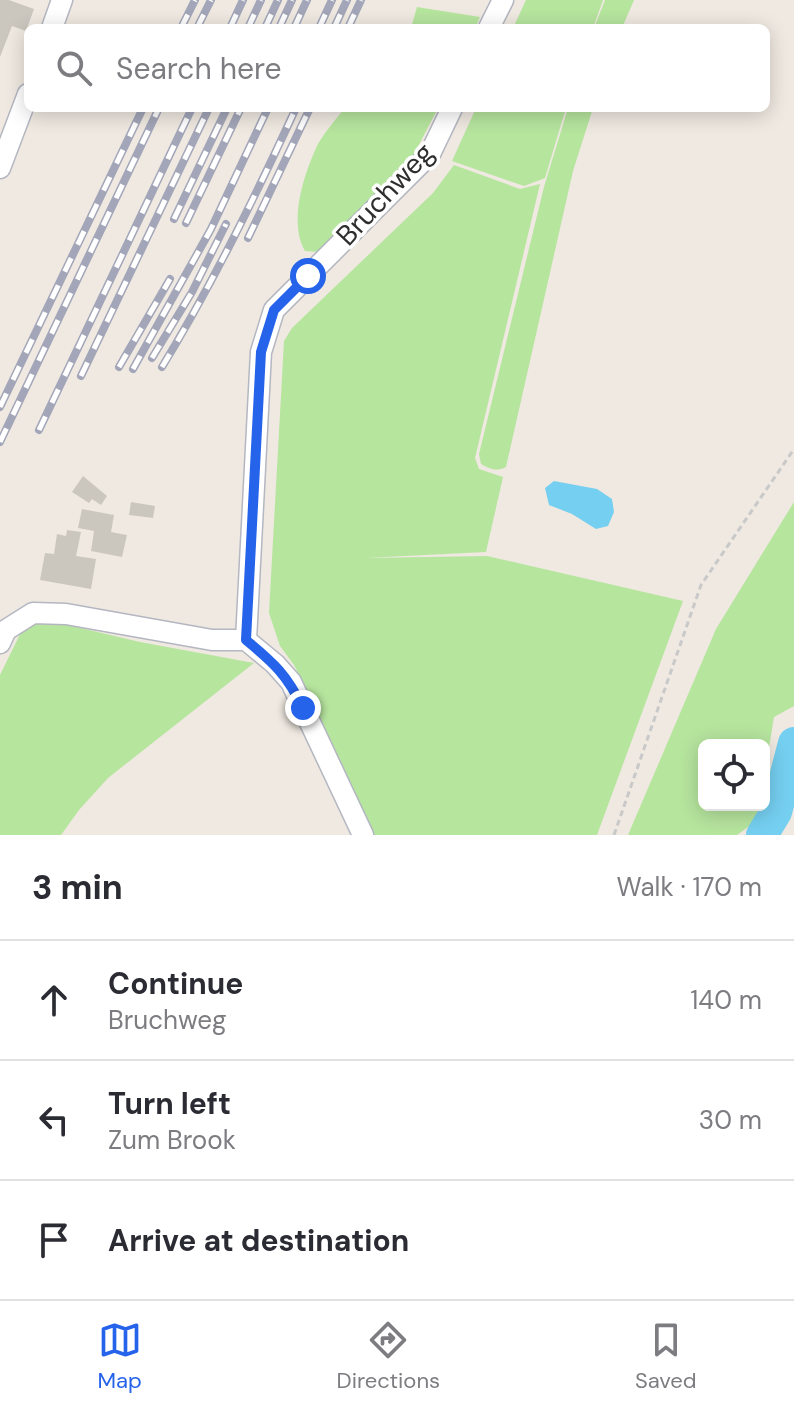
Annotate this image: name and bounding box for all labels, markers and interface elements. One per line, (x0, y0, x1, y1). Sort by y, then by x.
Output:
search box (24, 24, 770, 112)
icon: search (52, 46, 96, 90)
text: Search here (116, 49, 282, 88)
street label: Bruchweg (328, 135, 442, 253)
route start (290, 258, 326, 294)
route end (285, 690, 321, 726)
map controls (698, 739, 770, 811)
button: locate (698, 739, 770, 811)
text: 3 min (32, 865, 123, 910)
text: Walk · 170 m (617, 870, 762, 904)
text: Continue (108, 964, 243, 1003)
icon: ahead (32, 978, 76, 1022)
text: 140 m (690, 983, 762, 1017)
text: Bruchweg (108, 1003, 227, 1037)
text: Turn left (108, 1084, 231, 1123)
icon: left (32, 1098, 76, 1142)
text: 30 m (699, 1103, 762, 1137)
text: Zum Brook (108, 1123, 236, 1157)
icon: arrive (32, 1218, 76, 1262)
text: Arrive at destination (108, 1221, 409, 1260)
tab: Map (97, 1318, 142, 1395)
tab: Directions (337, 1318, 440, 1395)
tab: Saved (635, 1318, 697, 1395)

